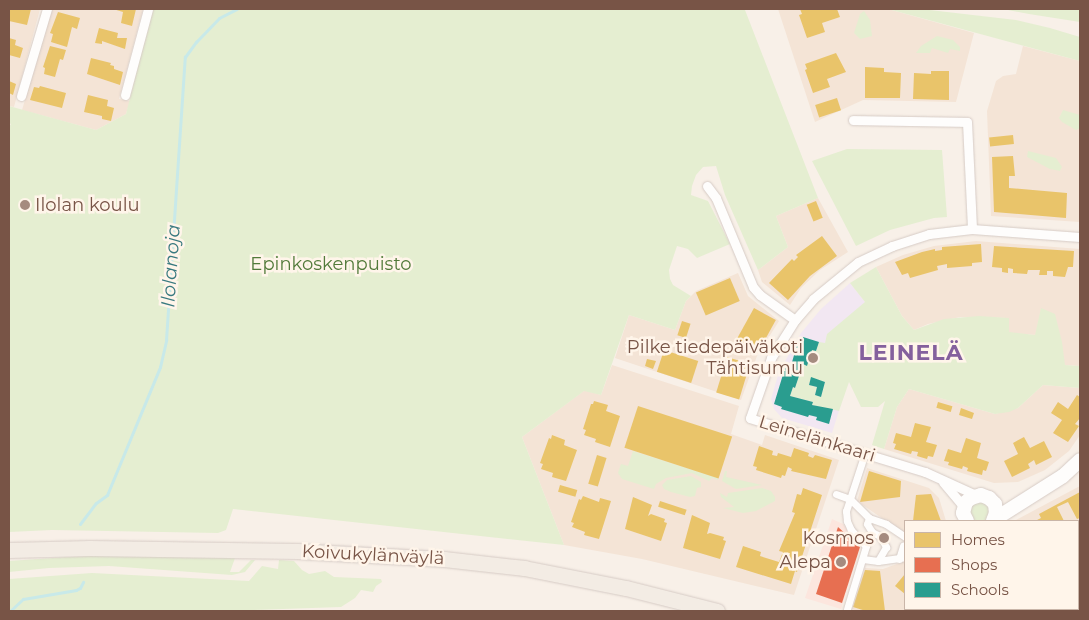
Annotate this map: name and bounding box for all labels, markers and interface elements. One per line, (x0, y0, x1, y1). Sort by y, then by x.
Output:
place label: Ilolan koulu (35, 194, 140, 216)
marker: Ilolan koulu (19, 199, 31, 211)
water label: Ilolanoja (157, 224, 185, 308)
park label: Epinkoskenpuisto (250, 253, 412, 275)
place label: Pilke tiedepäiväkoti Tähtisumu (627, 337, 803, 379)
district label: LEINELÄ (858, 340, 964, 366)
marker: Pilke tiedepäiväkoti Tähtisumu (807, 352, 819, 364)
street label: Leinelänkaari (756, 411, 878, 467)
legend (904, 520, 1079, 610)
place label: Kosmos (802, 527, 874, 549)
text: Homes (951, 530, 1005, 549)
marker: Kosmos (878, 532, 890, 544)
street label: Koivukylänväylä (301, 540, 445, 570)
place label: Alepa (780, 551, 831, 573)
text: Shops (951, 555, 997, 574)
marker: Alepa (835, 556, 847, 568)
text: Schools (951, 580, 1009, 599)

